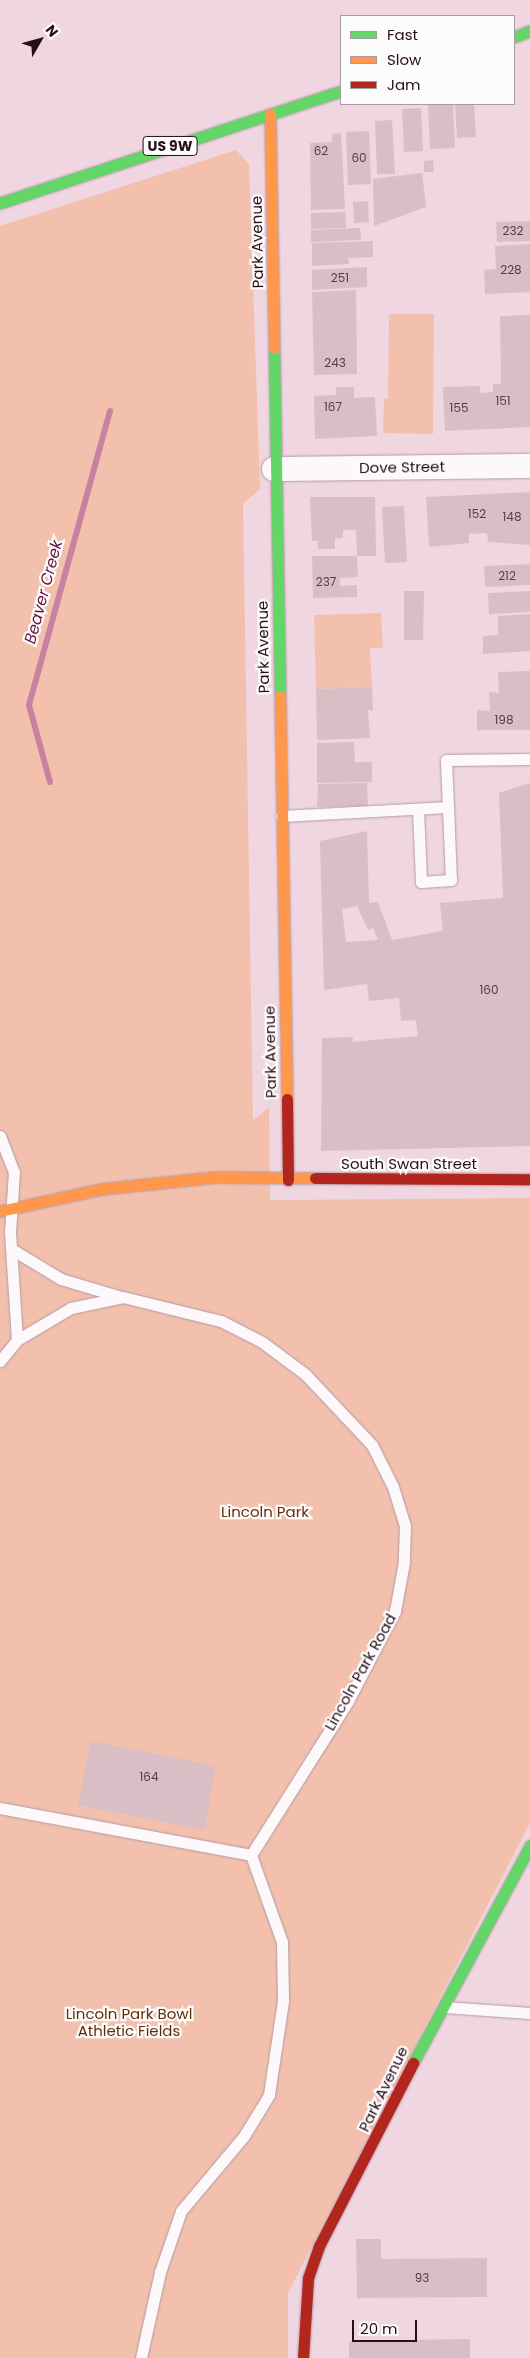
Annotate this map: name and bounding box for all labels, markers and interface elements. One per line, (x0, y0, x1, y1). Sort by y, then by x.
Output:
north arrow (15, 15, 65, 65)
legend (340, 15, 515, 105)
text: N (41, 20, 63, 41)
text: Fast (387, 24, 418, 45)
text: Slow (387, 49, 421, 70)
text: Jam (387, 74, 421, 95)
road number: US 9W (142, 134, 198, 158)
house number: 62 (314, 144, 328, 158)
house number: 60 (351, 151, 367, 165)
street label: Park Avenue (247, 196, 267, 288)
house number: 232 (503, 224, 523, 238)
house number: 228 (500, 263, 522, 277)
house number: 251 (331, 271, 349, 285)
house number: 243 (324, 356, 346, 370)
house number: 151 (495, 394, 511, 408)
house number: 167 (324, 400, 342, 414)
house number: 155 (450, 401, 468, 415)
street label: Dove Street (359, 457, 445, 477)
house number: 152 (468, 507, 486, 521)
house number: 148 (503, 510, 521, 524)
water label: Beaver Creek (21, 538, 67, 646)
house number: 212 (498, 569, 516, 583)
house number: 237 (316, 575, 336, 589)
street label: Park Avenue (253, 601, 273, 693)
house number: 198 (495, 713, 513, 727)
house number: 160 (480, 983, 498, 997)
street label: Park Avenue (260, 1006, 280, 1098)
street label: South Swan Street (341, 1155, 477, 1173)
park label: Lincoln Park (221, 1503, 309, 1521)
street label: Lincoln Park Road (320, 1610, 400, 1734)
house number: 164 (139, 1770, 159, 1784)
park label: Lincoln Park Bowl Athletic Fields (66, 2004, 192, 2039)
street label: Park Avenue (355, 2043, 411, 2135)
house number: 93 (415, 2271, 429, 2285)
scale bar (355, 2310, 420, 2342)
text: 20 m (360, 2318, 398, 2339)

